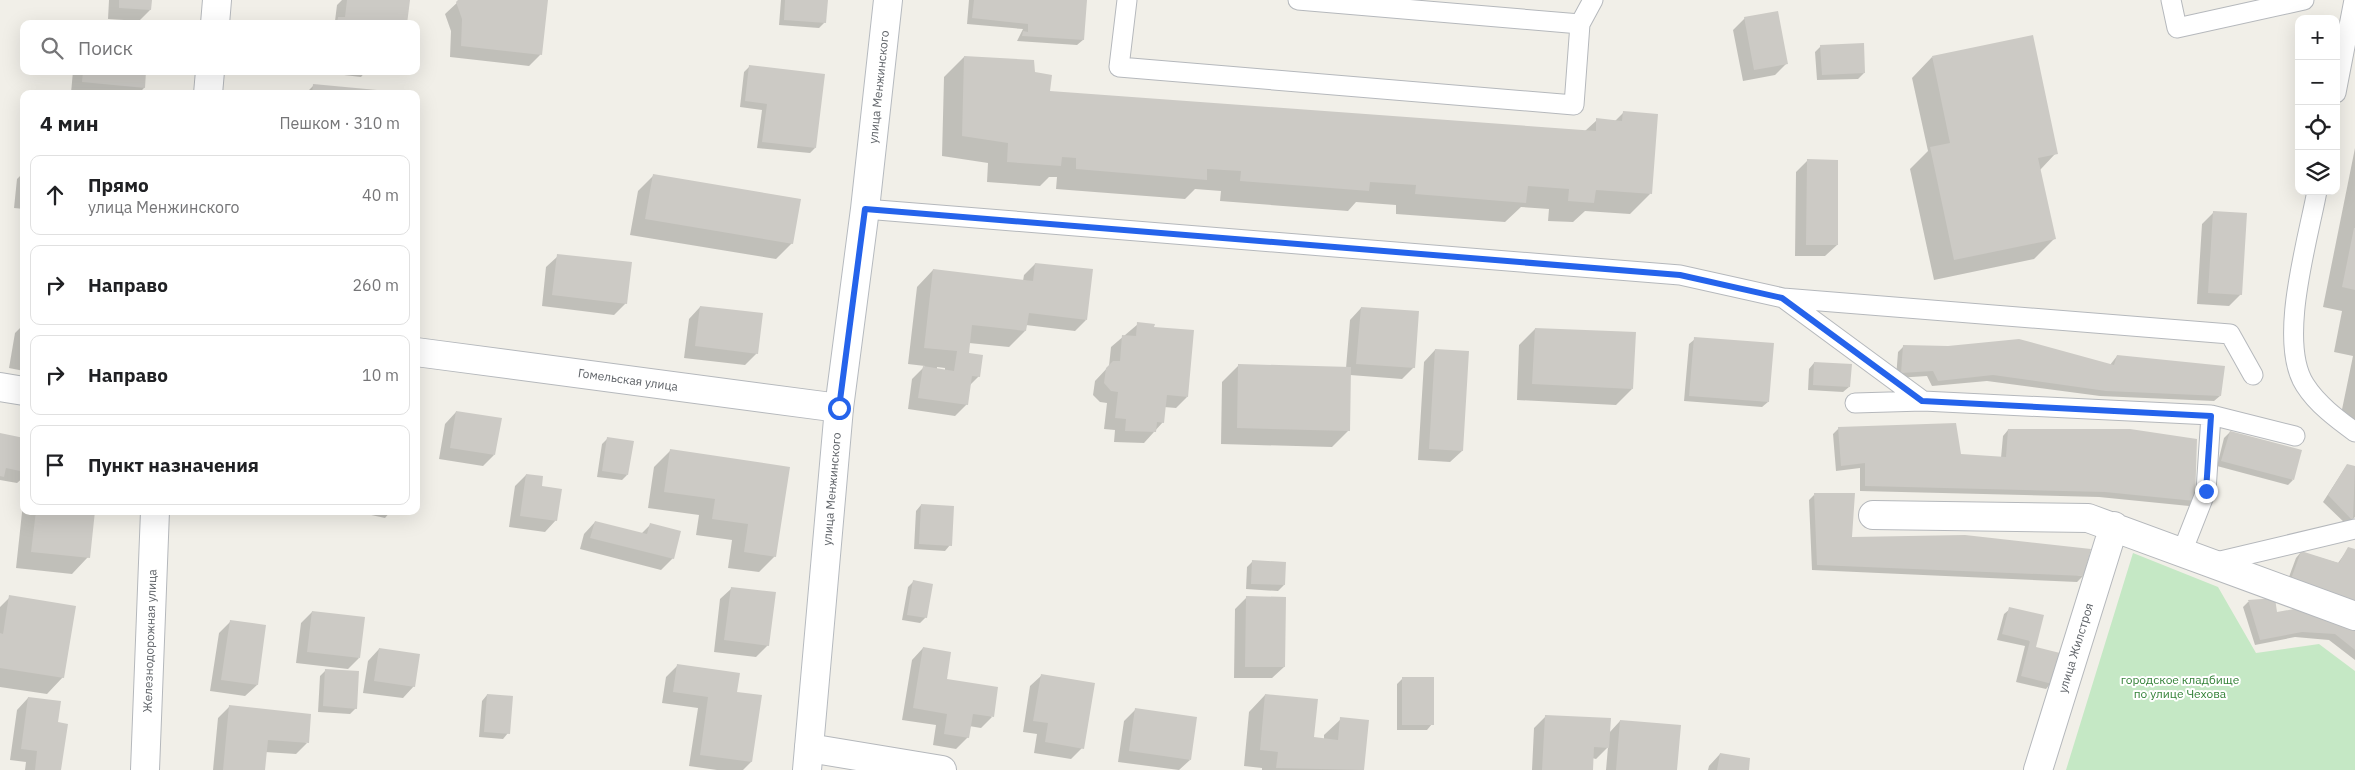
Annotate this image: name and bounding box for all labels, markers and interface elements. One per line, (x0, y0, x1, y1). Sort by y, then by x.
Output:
map controls (2295, 15, 2340, 195)
button: + (2295, 15, 2340, 60)
search box (20, 20, 420, 75)
street label: улица Менжинского (865, 29, 892, 144)
icon: search (38, 34, 66, 62)
text: Поиск (78, 36, 133, 60)
button: − (2295, 60, 2340, 105)
button: locate (2295, 105, 2340, 150)
text: 4 мин (40, 109, 99, 137)
text: Пешком · 310 m (279, 113, 400, 133)
button: layers (2295, 150, 2340, 195)
text: Прямо (88, 173, 149, 197)
icon: ahead (41, 181, 69, 209)
text: 40 m (362, 185, 399, 205)
text: улица Менжинского (88, 197, 240, 217)
icon: right (41, 271, 69, 299)
text: Направо (88, 273, 168, 297)
text: 260 m (352, 275, 399, 295)
icon: right (41, 361, 69, 389)
text: Направо (88, 363, 168, 387)
text: 10 m (362, 365, 399, 385)
street label: Гомельская улица (577, 365, 680, 394)
route start (828, 397, 851, 420)
street label: улица Менжинского (819, 431, 844, 546)
icon: arrive (41, 451, 69, 479)
text: Пункт назначения (88, 453, 259, 477)
route end (2195, 480, 2218, 503)
street label: Железнодорожная улица (139, 568, 160, 713)
street label: улица Жилстроя (2055, 601, 2096, 695)
park label: городское кладбище по улице Чехова (2121, 672, 2240, 701)

